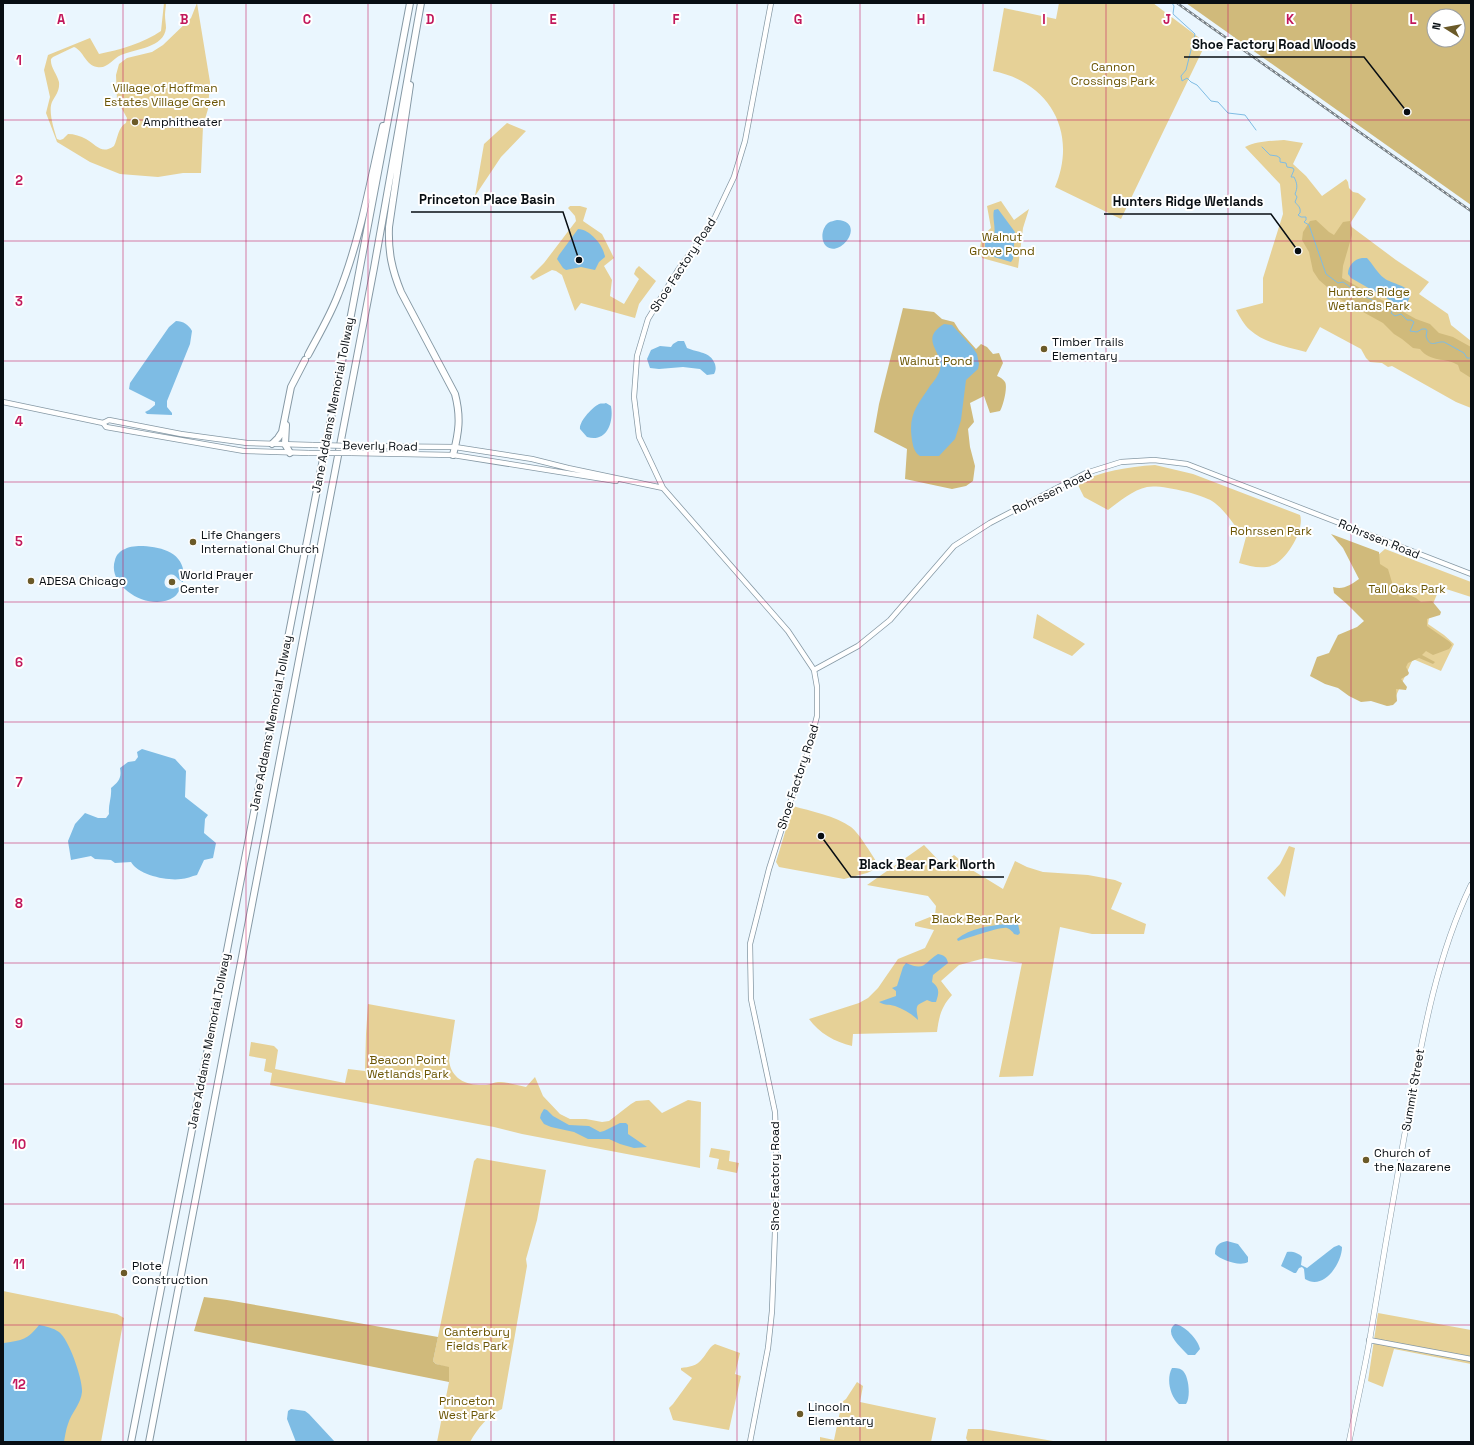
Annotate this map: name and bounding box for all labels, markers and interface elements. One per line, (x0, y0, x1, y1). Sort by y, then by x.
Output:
north arrow (1426, 8, 1466, 48)
text: A (57, 11, 66, 28)
text: B (180, 11, 189, 28)
text: C (303, 11, 311, 28)
text: D (426, 11, 435, 28)
text: E (549, 11, 557, 28)
text: F (673, 11, 680, 28)
text: G (794, 11, 802, 28)
text: H (917, 11, 925, 28)
text: I (1042, 11, 1046, 28)
text: J (1163, 11, 1171, 28)
text: K (1286, 11, 1295, 28)
text: L (1409, 11, 1417, 28)
text: N (1429, 21, 1444, 31)
callout: Shoe Factory Road Woods (1184, 32, 1364, 57)
text: Shoe Factory Road Woods (1192, 36, 1356, 53)
text: 1 (16, 52, 22, 69)
park label: Cannon Crossings Park (1071, 59, 1156, 89)
park label: Village of Hoffman Estates Village Green (104, 80, 226, 110)
place label: Amphitheater (143, 114, 223, 130)
marker: Amphitheater (130, 117, 140, 127)
text: 2 (15, 172, 23, 189)
callout: Princeton Place Basin (411, 187, 563, 212)
callout: Hunters Ridge Wetlands (1104, 189, 1271, 214)
text: Princeton Place Basin (419, 191, 555, 208)
text: Hunters Ridge Wetlands (1113, 193, 1263, 210)
street label: Shoe Factory Road (646, 215, 720, 315)
park label: Walnut Grove Pond (969, 229, 1035, 259)
park label: Hunters Ridge Wetlands Park (1328, 284, 1411, 314)
text: 3 (15, 293, 23, 310)
street label: Jane Addams Memorial Tollway (308, 316, 358, 494)
place label: Timber Trails Elementary (1052, 334, 1124, 364)
marker: Timber Trails Elementary (1039, 344, 1049, 354)
park label: Walnut Pond (900, 353, 972, 369)
text: 4 (15, 413, 23, 430)
street label: Beverly Road (342, 437, 418, 455)
street label: Rohrssen Road (1010, 466, 1094, 518)
street label: Rohrssen Road (1336, 515, 1422, 563)
park label: Rohrssen Park (1230, 523, 1312, 539)
place label: Life Changers International Church (201, 527, 319, 557)
text: 5 (15, 533, 23, 550)
marker: Life Changers International Church (188, 537, 198, 547)
place label: World Prayer Center (180, 567, 254, 597)
place label: ADESA Chicago (39, 573, 126, 589)
marker: ADESA Chicago (26, 576, 36, 586)
marker: World Prayer Center (167, 577, 177, 587)
park label: Tall Oaks Park (1368, 581, 1446, 597)
street label: Jane Addams Memorial Tollway (246, 634, 296, 812)
text: 6 (15, 654, 23, 671)
street label: Shoe Factory Road (773, 722, 823, 832)
text: 7 (15, 774, 23, 791)
callout: Black Bear Park North (851, 852, 1004, 877)
text: Black Bear Park North (859, 856, 995, 873)
text: 8 (15, 895, 23, 912)
park label: Black Bear Park (932, 911, 1021, 927)
street label: Jane Addams Memorial Tollway (184, 952, 234, 1130)
text: 9 (15, 1015, 23, 1032)
street label: Summit Street (1398, 1047, 1428, 1133)
park label: Beacon Point Wetlands Park (367, 1052, 450, 1082)
street label: Shoe Factory Road (767, 1121, 783, 1231)
text: 10 (12, 1136, 26, 1153)
place label: Church of the Nazarene (1374, 1145, 1451, 1175)
marker: Church of the Nazarene (1361, 1155, 1371, 1165)
text: 11 (13, 1256, 25, 1273)
place label: Plote Construction (132, 1258, 208, 1288)
marker: Plote Construction (119, 1268, 129, 1278)
park label: Canterbury Fields Park (444, 1324, 510, 1354)
text: 12 (12, 1376, 26, 1393)
park label: Princeton West Park (438, 1393, 496, 1423)
place label: Lincoln Elementary (808, 1399, 874, 1429)
marker: Lincoln Elementary (795, 1409, 805, 1419)

